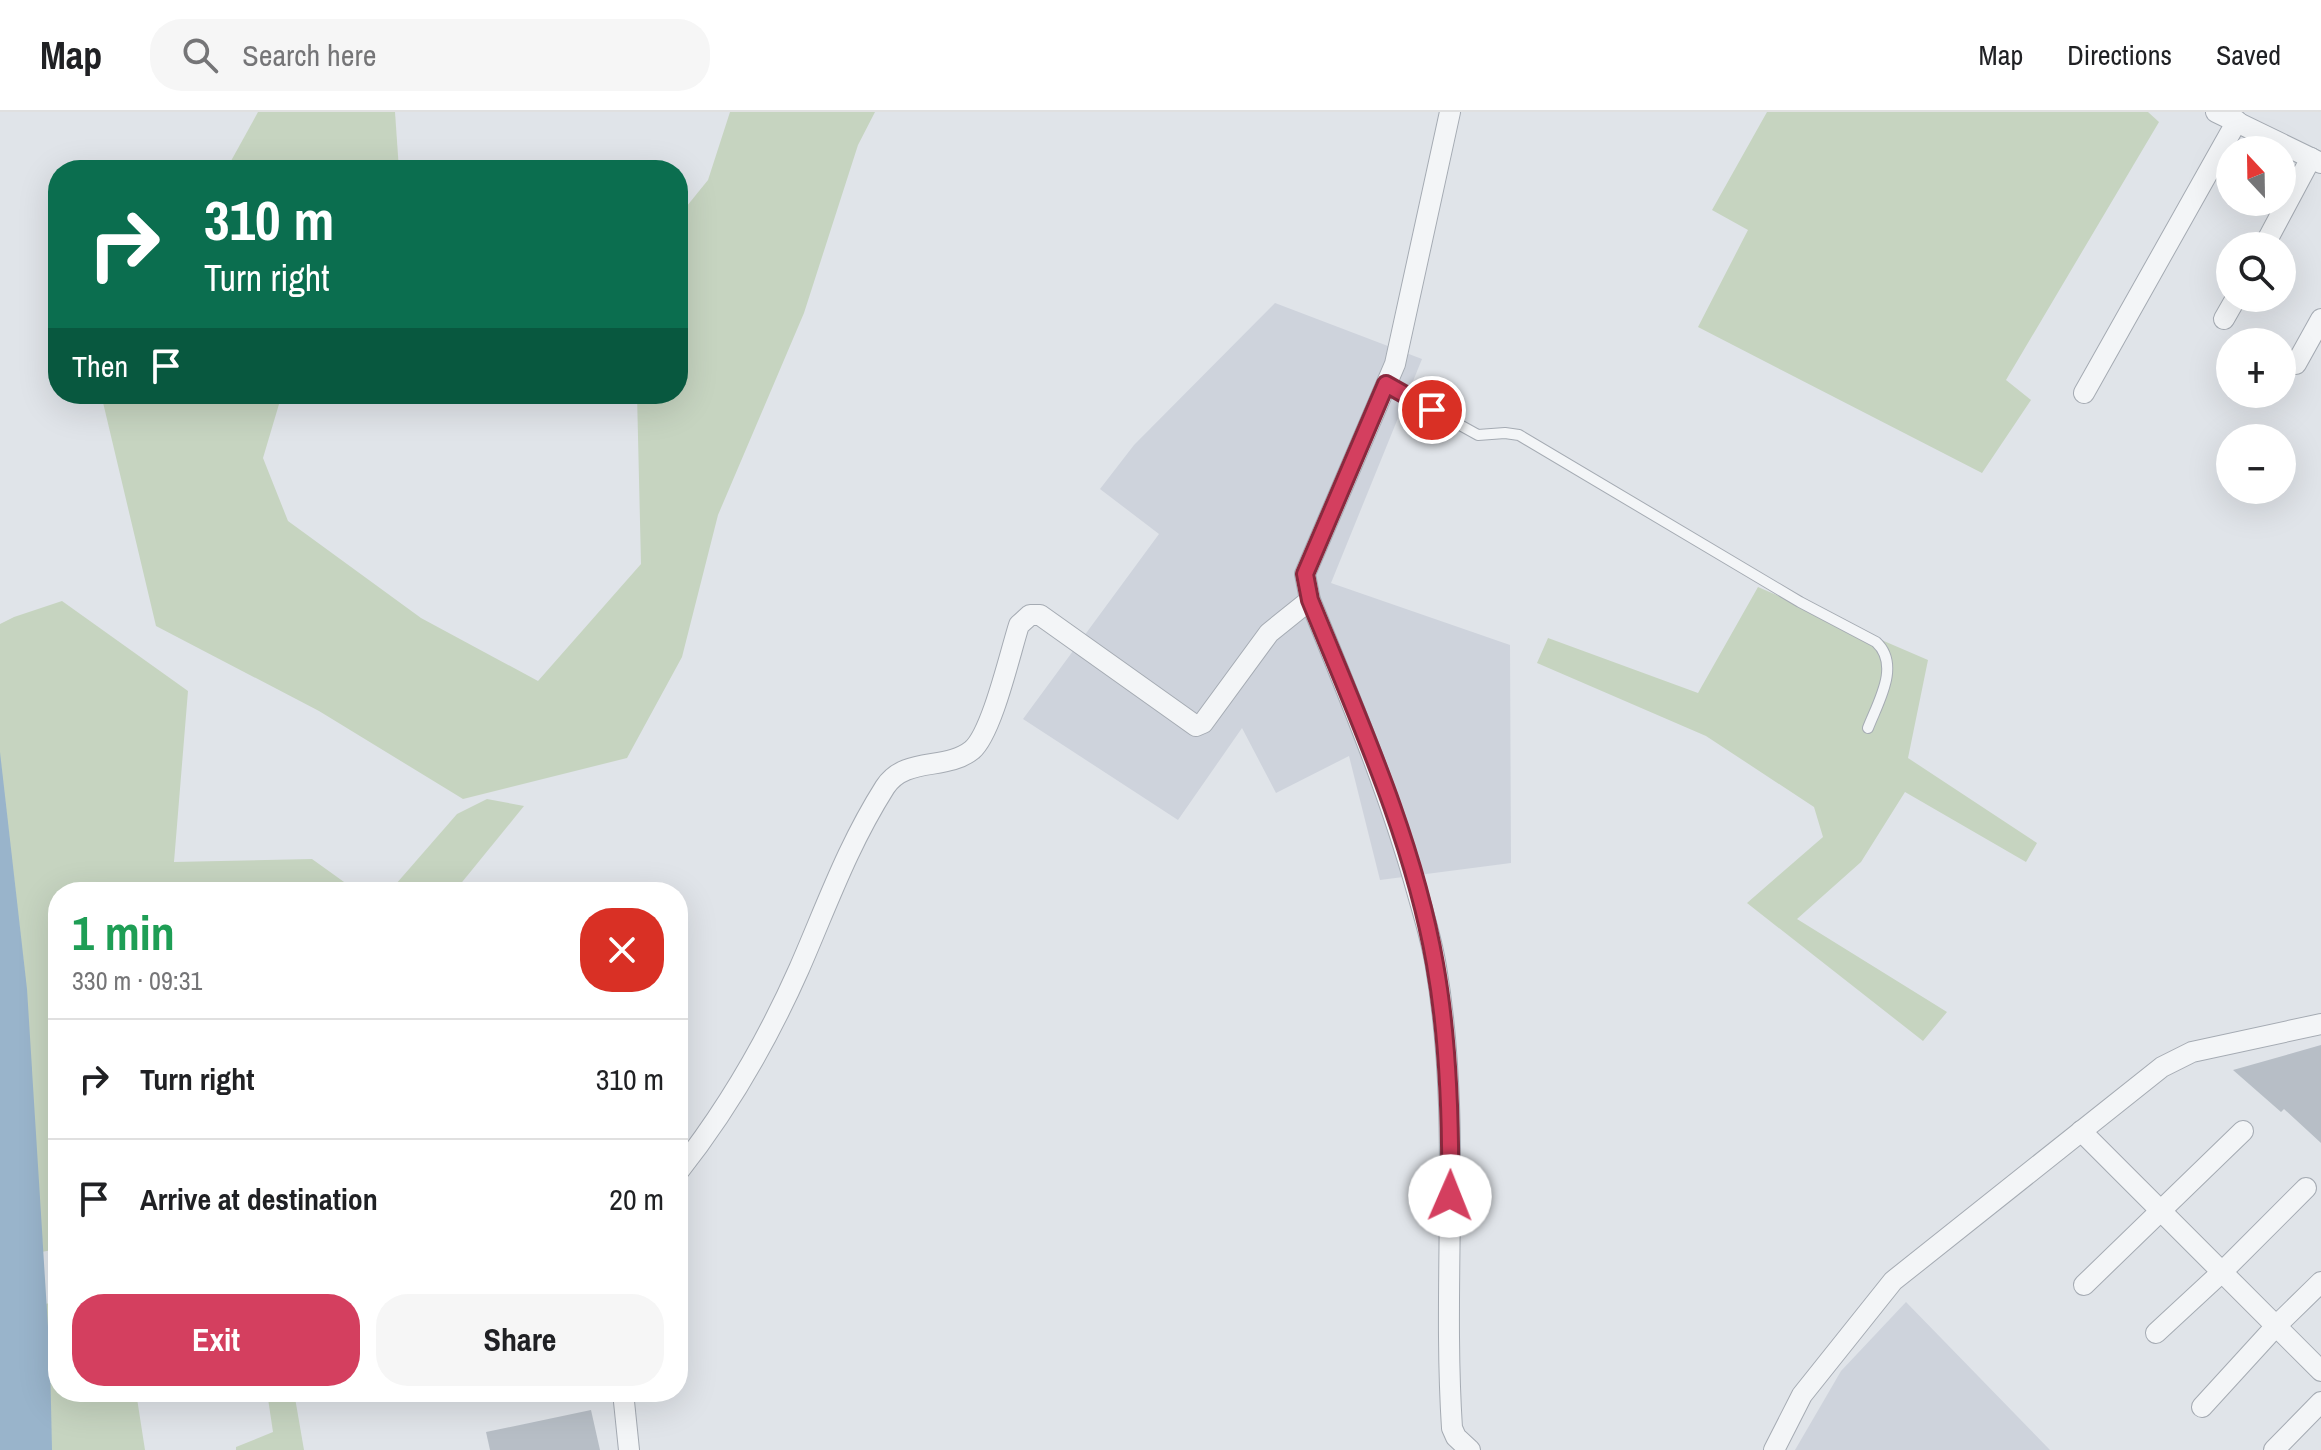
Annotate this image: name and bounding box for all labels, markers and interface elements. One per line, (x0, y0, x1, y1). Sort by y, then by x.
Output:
search box (150, 19, 710, 91)
text: Map (40, 30, 102, 81)
icon: search (178, 33, 222, 77)
text: Search here (242, 35, 376, 75)
text: Map (1979, 36, 2023, 74)
text: Directions (2067, 36, 2172, 74)
text: Saved (2216, 36, 2281, 74)
north arrow (2216, 136, 2296, 216)
map controls (2216, 136, 2296, 504)
text: 310 m (204, 182, 334, 257)
icon: right (72, 192, 176, 296)
button: search (2216, 232, 2296, 312)
text: Turn right (204, 254, 329, 302)
button: + (2216, 328, 2296, 408)
icon: arrive (144, 344, 188, 388)
text: Then (72, 346, 128, 386)
pin (1398, 376, 1466, 444)
icon: arrive (1410, 388, 1454, 432)
button: − (2216, 424, 2296, 504)
text: 1 min (72, 900, 175, 965)
button: close (580, 908, 664, 992)
text: 330 m · 09:31 (72, 963, 202, 998)
icon: right (72, 1057, 116, 1101)
text: Turn right (140, 1059, 254, 1099)
text: 310 m (596, 1059, 664, 1099)
position arrow (1408, 1154, 1492, 1238)
icon: arrive (72, 1177, 116, 1221)
text: Arrive at destination (140, 1179, 378, 1219)
text: 20 m (609, 1179, 664, 1219)
button: Exit (72, 1294, 360, 1386)
button: Share (376, 1294, 664, 1386)

